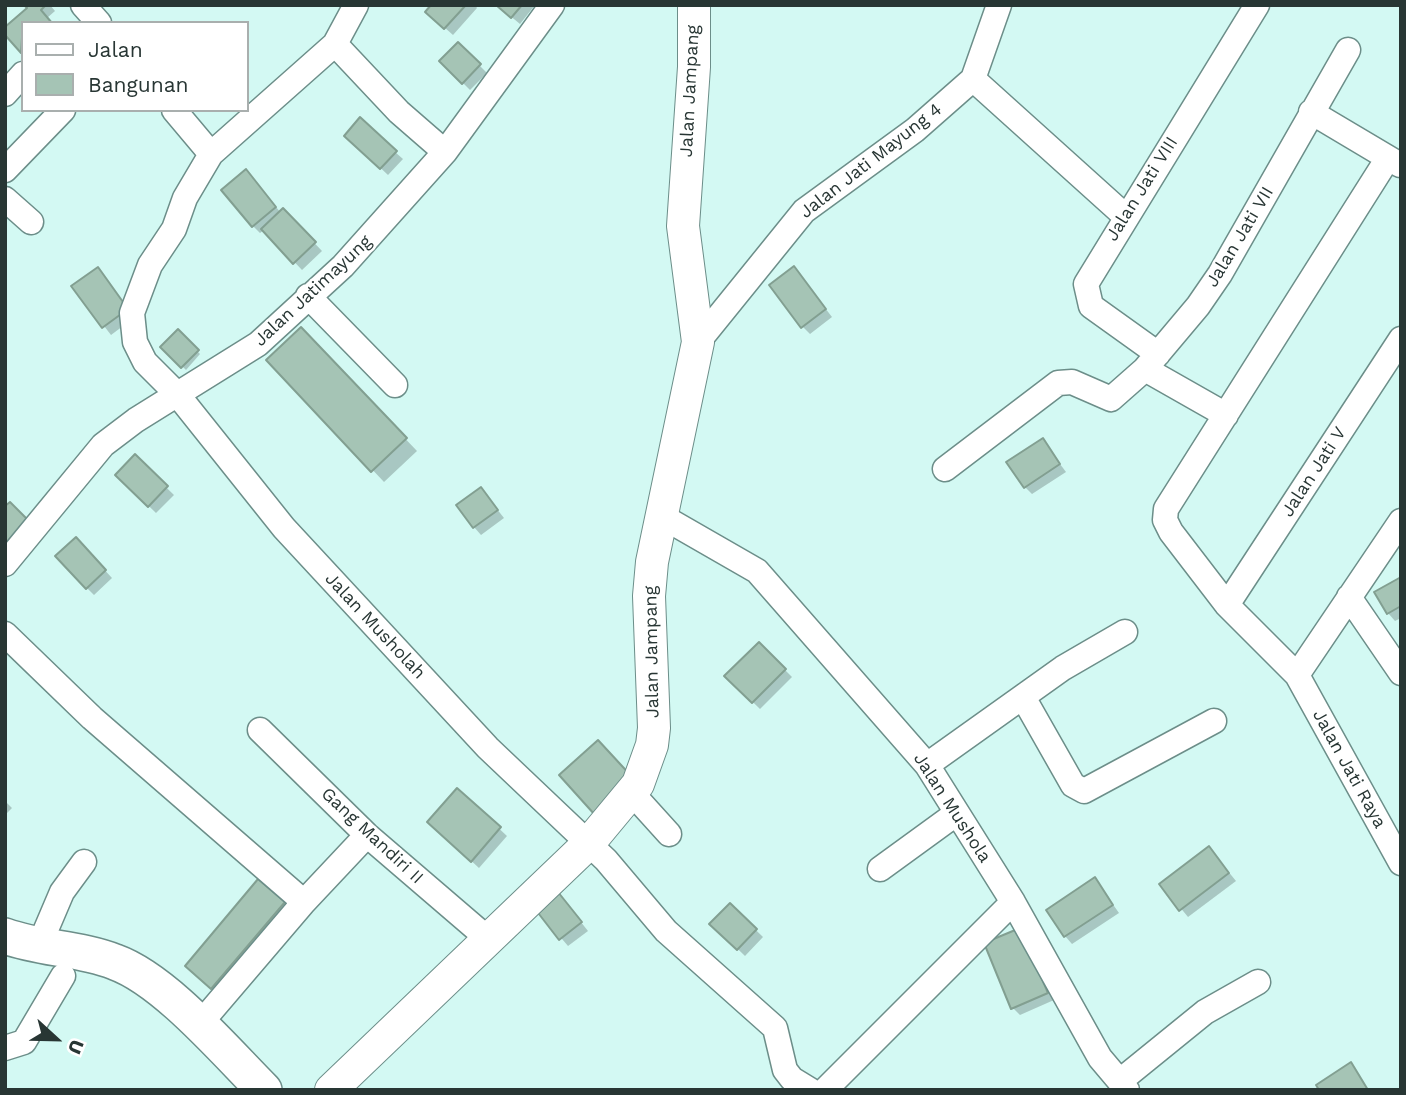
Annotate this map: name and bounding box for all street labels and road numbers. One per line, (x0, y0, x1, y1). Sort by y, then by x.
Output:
street label: Jalan Jampang (676, 24, 704, 158)
street label: Jalan Jati Mayung 4 (796, 99, 946, 223)
street label: Jalan Jati VIII (1101, 133, 1183, 245)
street label: Jalan Jati VII (1202, 183, 1278, 291)
street label: Jalan Jatimayung (250, 231, 376, 351)
street label: Jalan Jati V (1277, 423, 1351, 521)
street label: Jalan Musholah (320, 568, 430, 684)
street label: Jalan Jampang (640, 586, 664, 718)
street label: Jalan Jati Raya (1308, 706, 1390, 832)
street label: Jalan Mushola (908, 749, 996, 867)
street label: Gang Mandiri II (316, 783, 428, 889)

